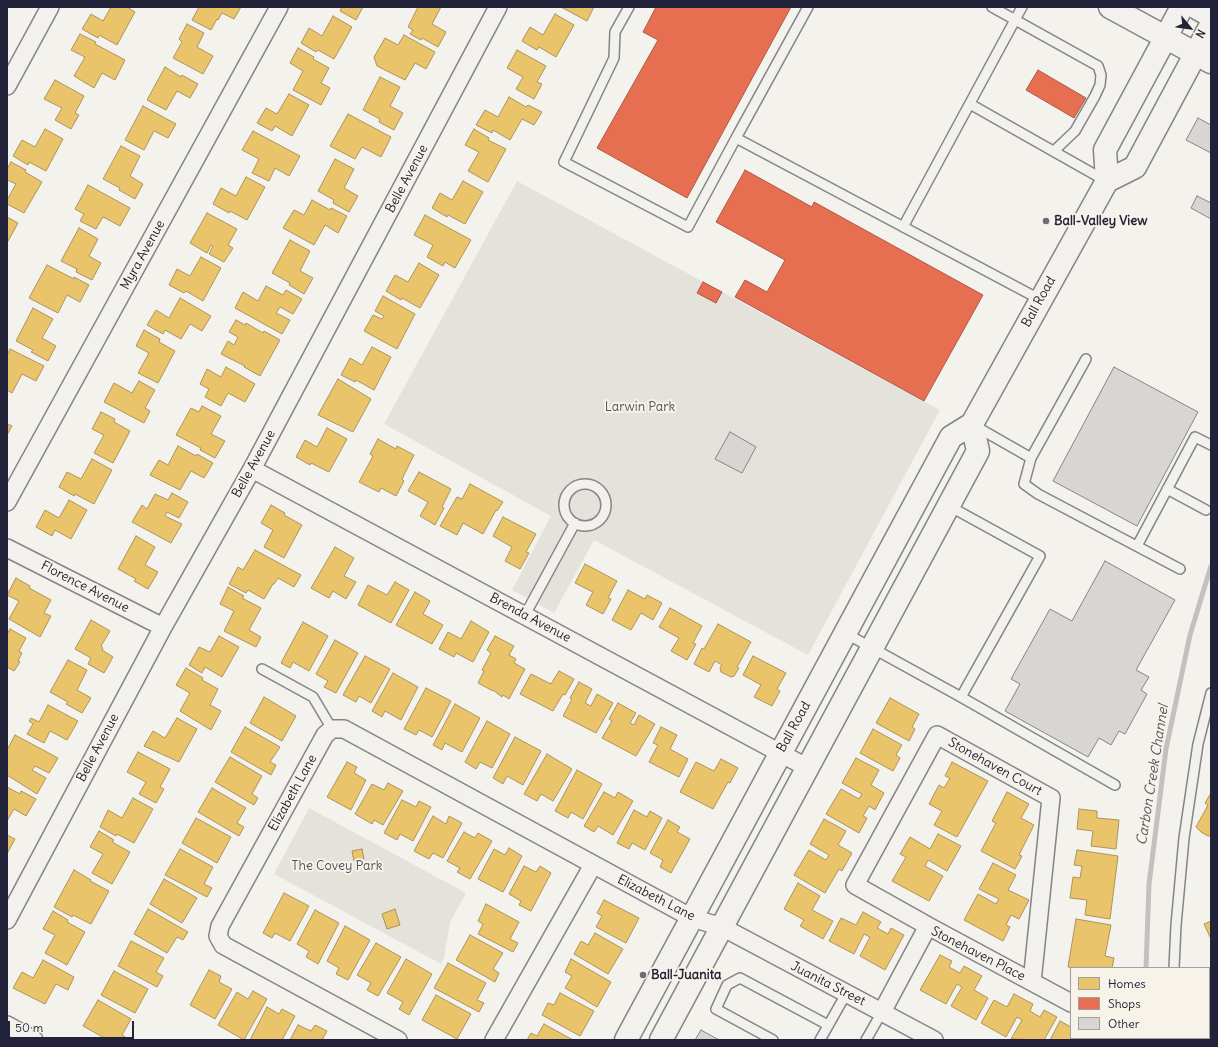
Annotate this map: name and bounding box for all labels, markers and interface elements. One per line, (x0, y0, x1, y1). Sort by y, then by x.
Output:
north arrow (1170, 8, 1210, 48)
text: N (1193, 27, 1208, 41)
street label: Belle Avenue (383, 142, 431, 216)
place label: Ball-Valley View (1054, 213, 1148, 229)
marker: Ball-Valley View (1041, 216, 1051, 226)
street label: Myra Avenue (117, 218, 169, 292)
street label: Ball Road (1019, 274, 1059, 330)
park label: Larwin Park (605, 399, 675, 415)
street label: Belle Avenue (229, 427, 279, 501)
street label: Florence Avenue (38, 558, 132, 616)
street label: Brenda Avenue (487, 590, 573, 646)
street label: Ball Road (774, 699, 814, 755)
water label: Carbon Creek Channel (1134, 704, 1172, 846)
street label: Belle Avenue (74, 711, 122, 785)
street label: Stonehaven Court (945, 735, 1045, 799)
street label: Elizabeth Lane (266, 752, 320, 834)
park label: The Covey Park (292, 858, 382, 874)
street label: Elizabeth Lane (615, 872, 697, 924)
street label: Stonehaven Place (928, 924, 1028, 984)
street label: Juanita Street (788, 959, 868, 1009)
place label: Ball-Juanita (651, 967, 722, 983)
legend (1070, 967, 1210, 1039)
marker: Ball-Juanita (638, 970, 648, 980)
text: Homes (1108, 976, 1146, 991)
text: Shops (1108, 996, 1141, 1011)
scale bar (10, 1013, 136, 1039)
text: Other (1108, 1016, 1140, 1031)
text: 50 m (15, 1020, 43, 1035)

